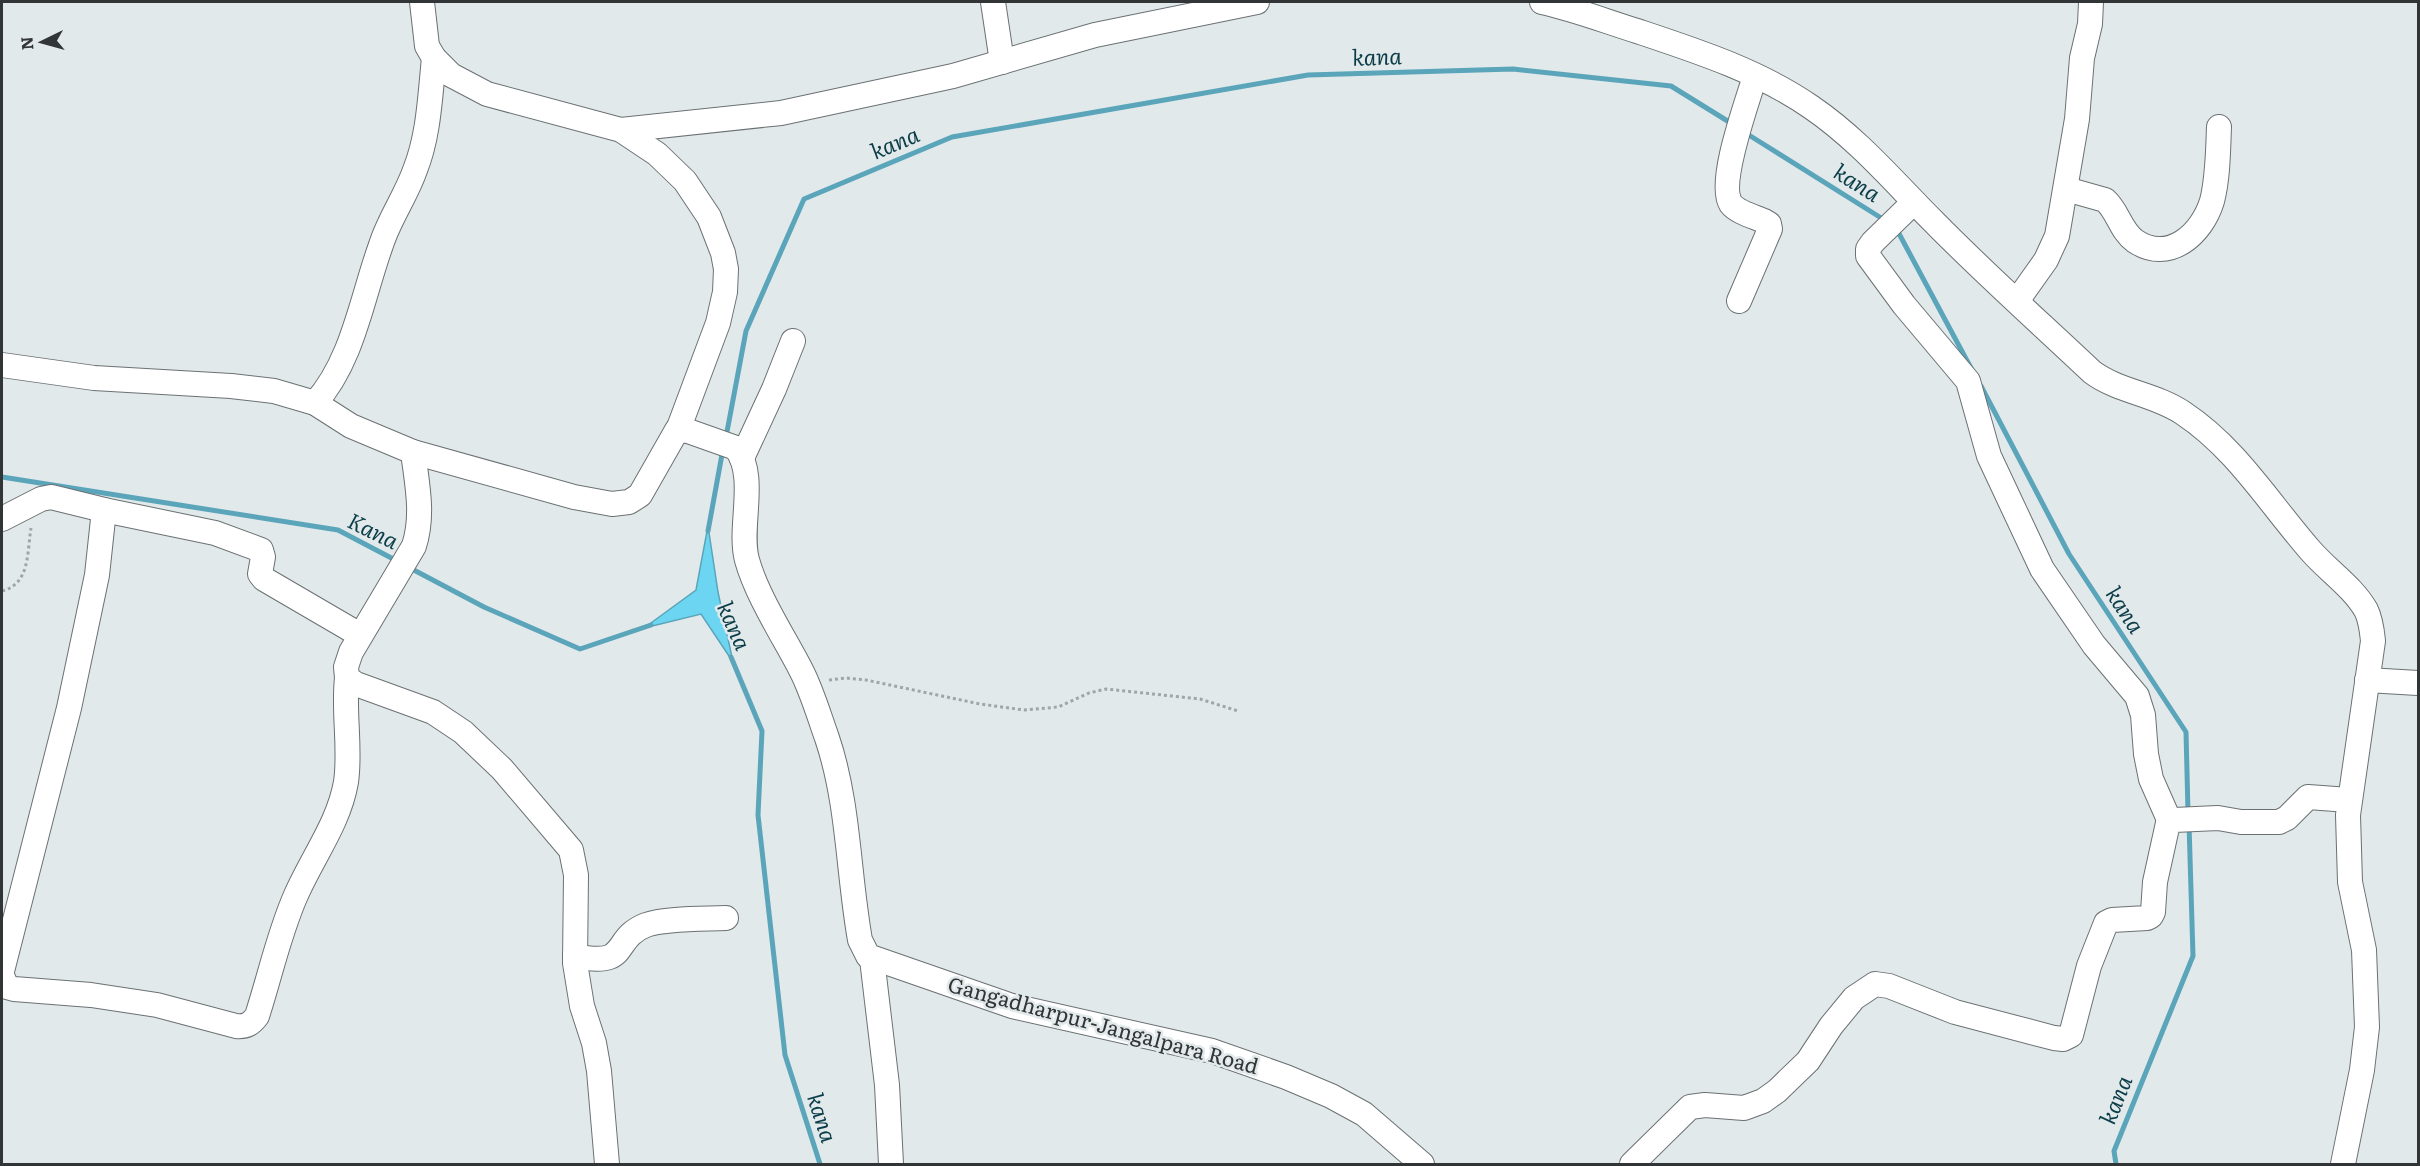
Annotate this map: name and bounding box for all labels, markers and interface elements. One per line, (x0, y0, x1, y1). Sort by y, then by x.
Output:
north arrow (12, 12, 72, 72)
text: N (14, 36, 39, 51)
water label: kana (1352, 38, 1403, 73)
water label: kana (865, 117, 924, 167)
water label: kana (1828, 155, 1888, 209)
water label: Kana (343, 503, 405, 556)
water label: kana (2099, 579, 2154, 639)
water label: kana (710, 596, 761, 655)
street label: Gangadharpur-Jangalpara Road (945, 967, 1263, 1080)
water label: kana (2090, 1070, 2139, 1129)
water label: kana (800, 1089, 847, 1147)

